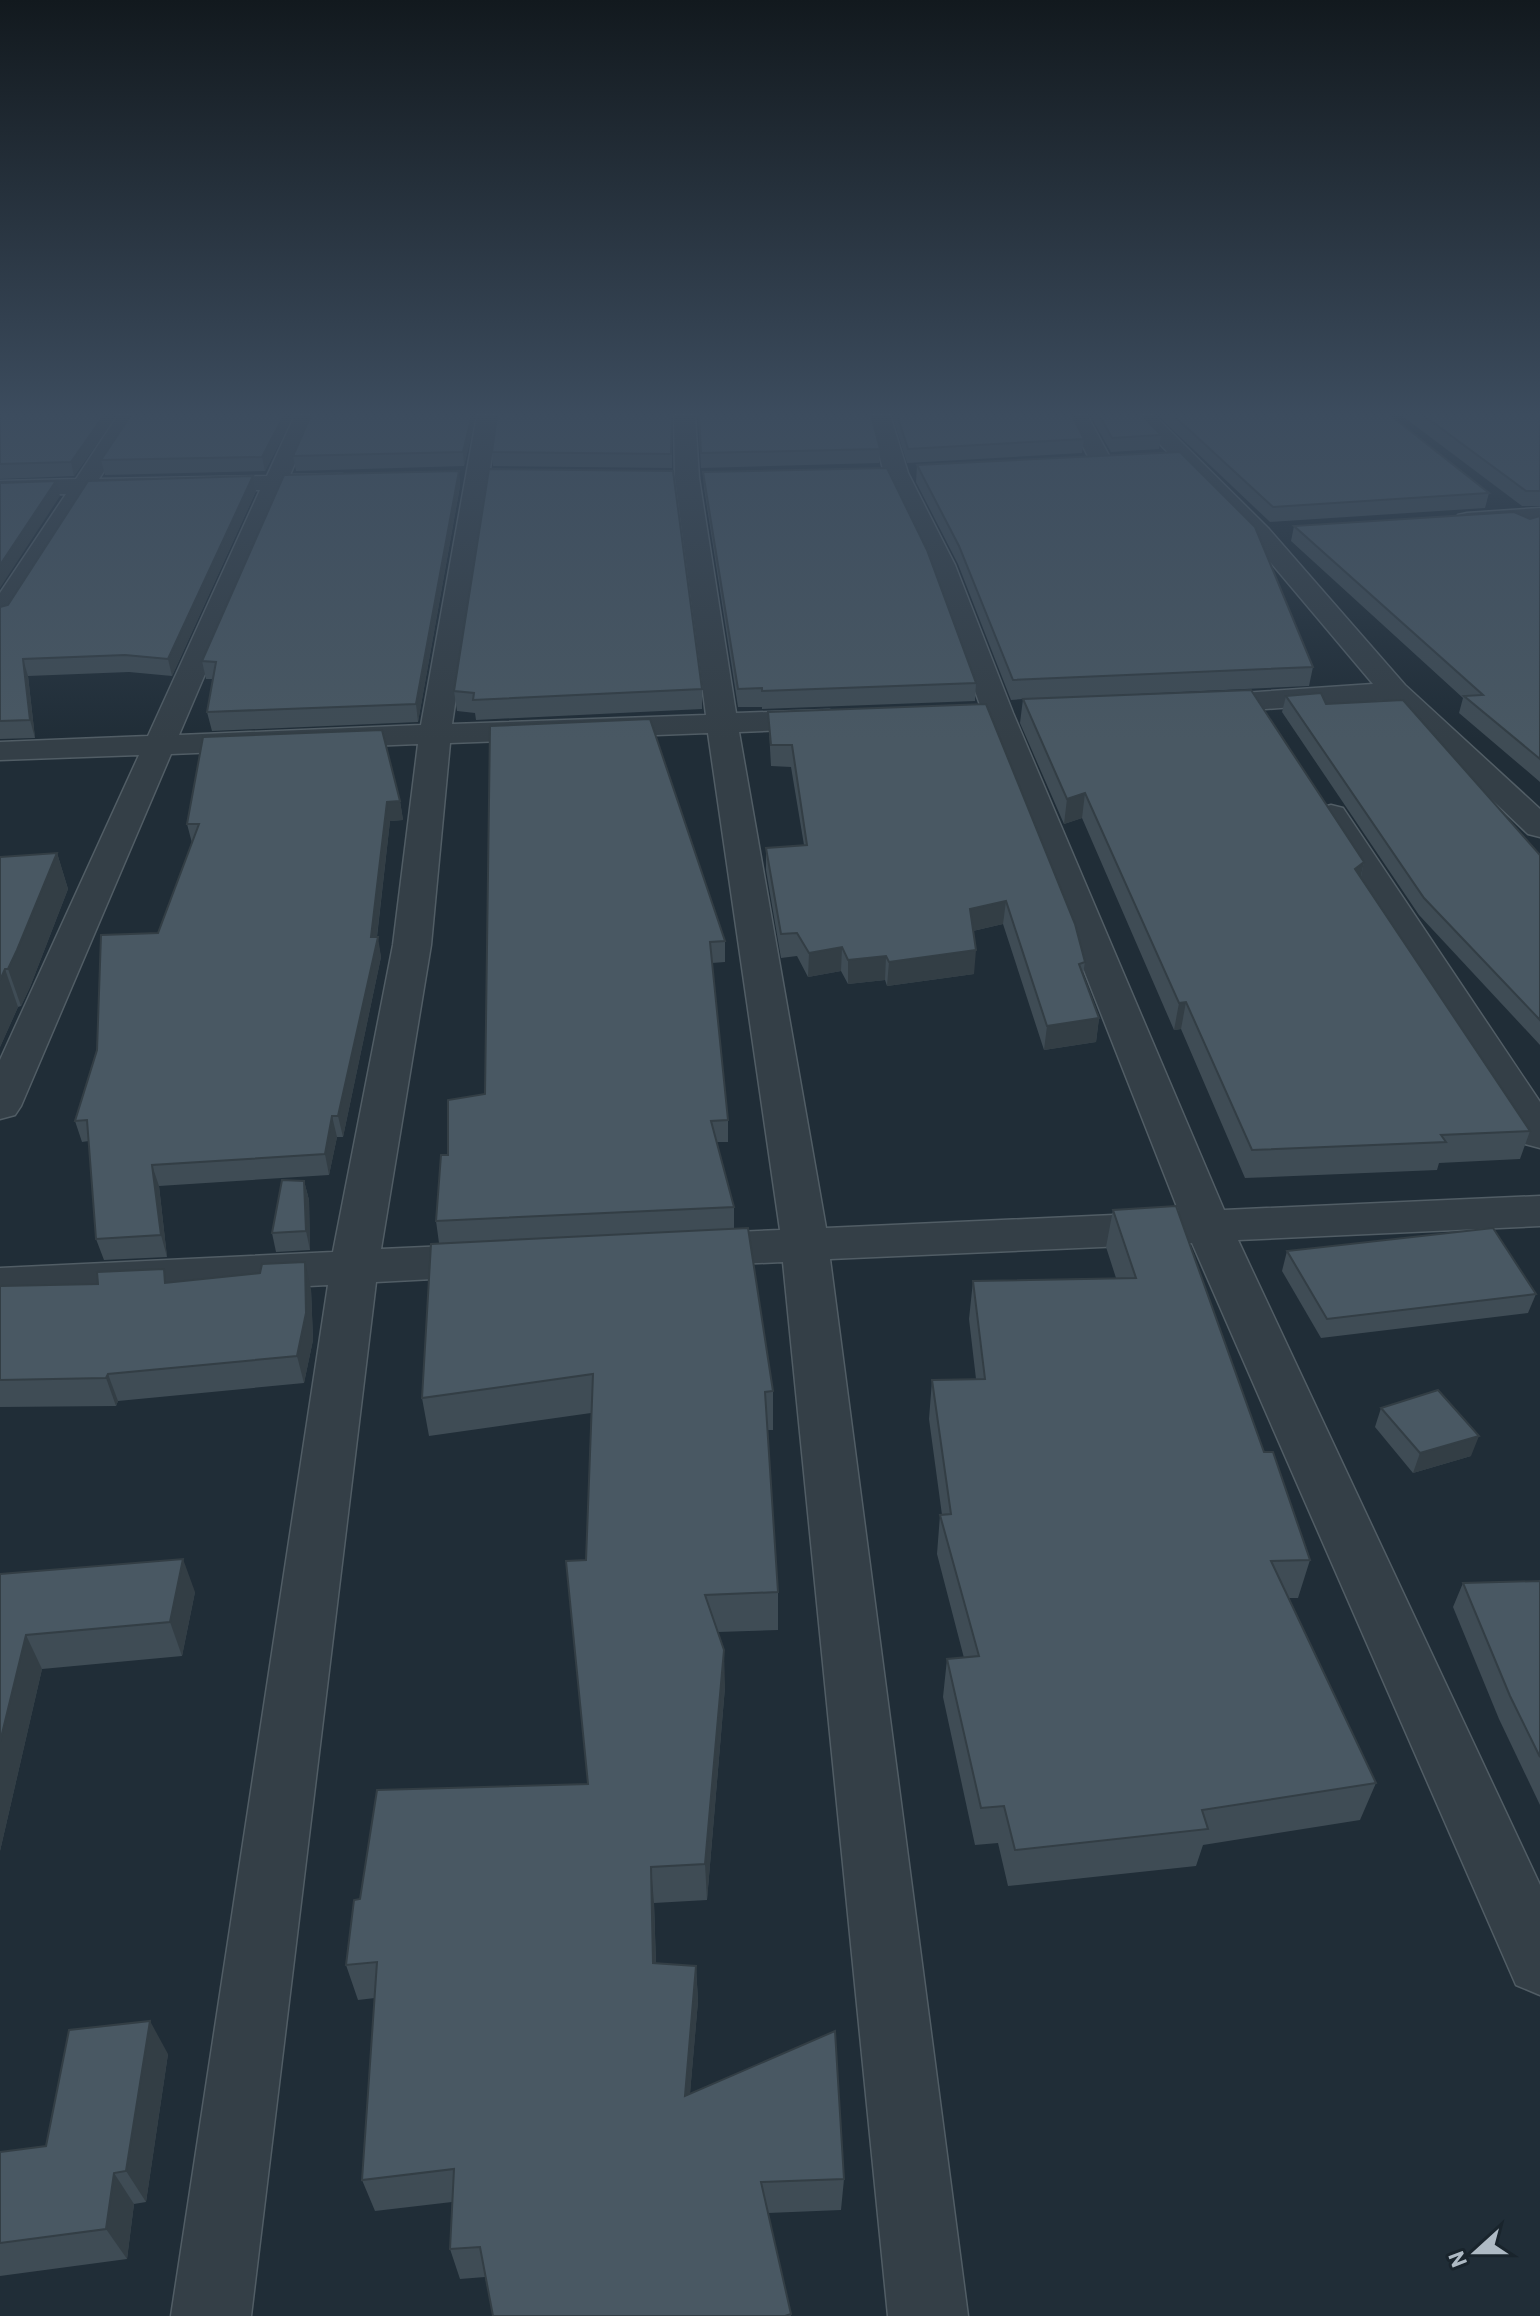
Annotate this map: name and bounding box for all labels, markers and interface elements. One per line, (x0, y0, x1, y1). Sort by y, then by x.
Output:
north arrow (1436, 2212, 1516, 2292)
text: N (1442, 2248, 1471, 2271)

